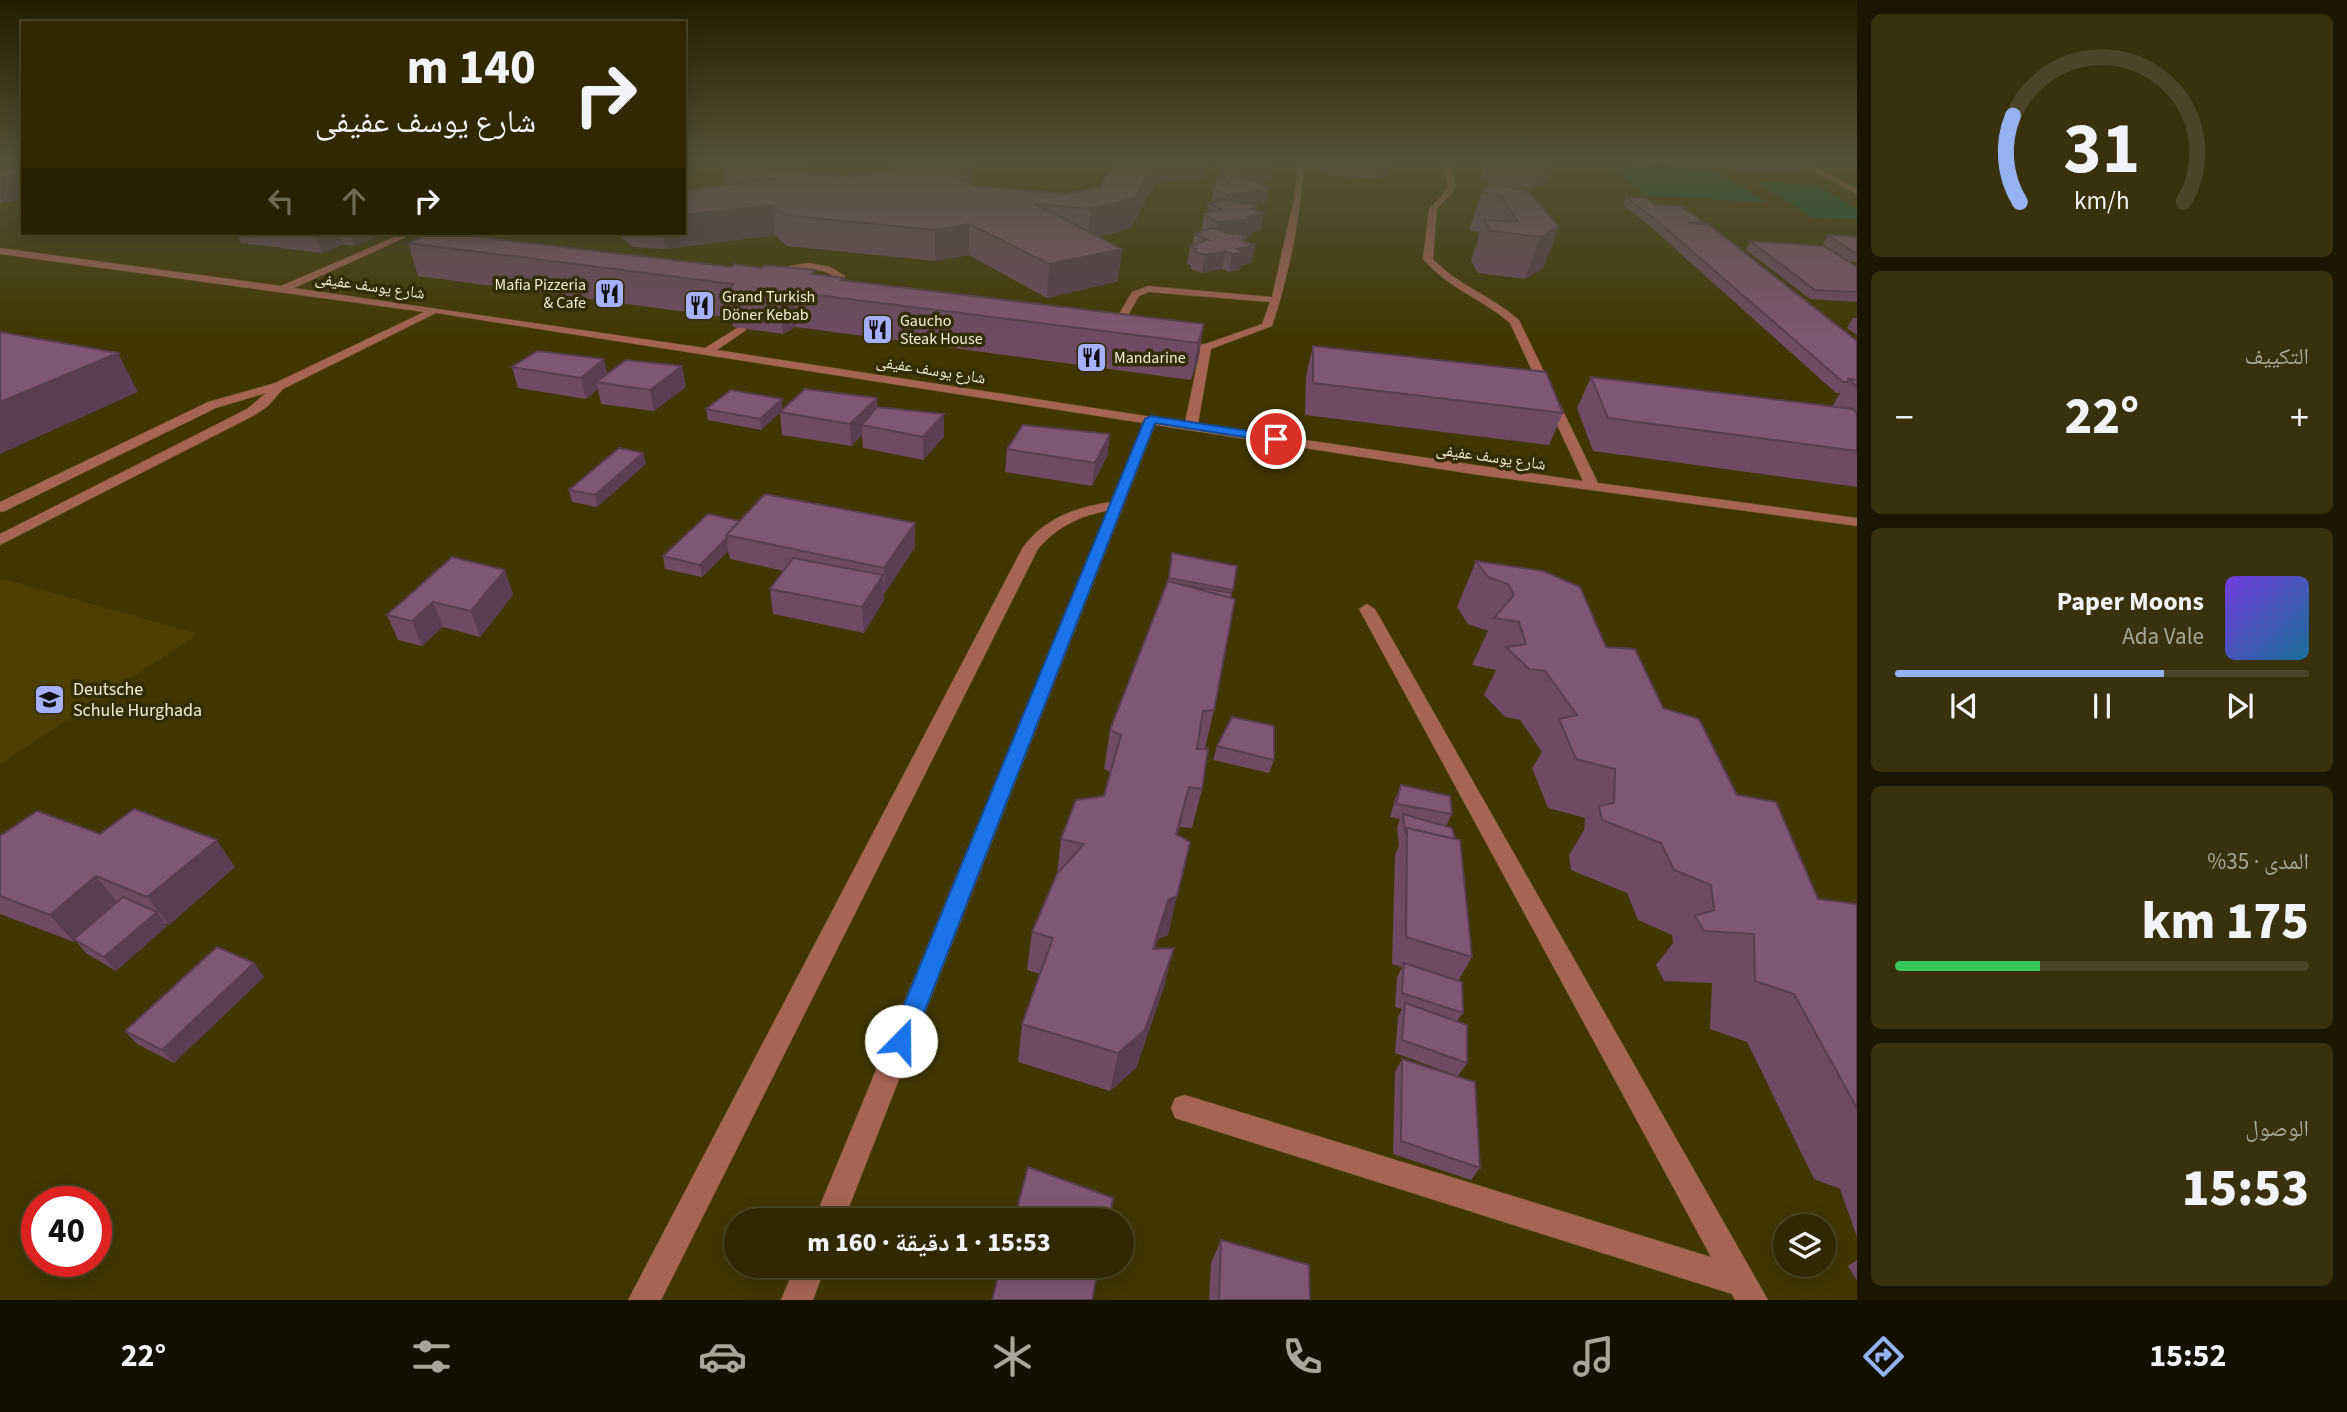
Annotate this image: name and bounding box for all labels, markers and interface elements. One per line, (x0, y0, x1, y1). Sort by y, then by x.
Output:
text: 140 m (407, 33, 536, 103)
icon: right (560, 49, 651, 140)
text: 31 (2064, 97, 2140, 201)
text: شارع يوسف عفيفى (315, 99, 536, 145)
icon: left (262, 182, 300, 220)
icon: ahead (335, 182, 373, 220)
icon: right (408, 182, 446, 220)
text: km/h (2074, 182, 2130, 218)
street label: شارع يوسف عفيفى (314, 267, 426, 305)
place label: Mafia Pizzeria & Cafe (495, 274, 586, 314)
restaurant icon: Mafia Pizzeria & Cafe (592, 276, 626, 310)
place label: Grand Turkish Döner Kebab (722, 286, 815, 326)
restaurant icon: Grand Turkish Döner Kebab (682, 288, 716, 322)
place label: Gaucho Steak House (900, 310, 983, 350)
restaurant icon: Gaucho Steak House (860, 312, 894, 346)
restaurant icon: Mandarine (1074, 340, 1108, 374)
text: التكييف (2244, 340, 2309, 373)
place label: Mandarine (1114, 347, 1186, 369)
street label: شارع يوسف عفيفى (874, 350, 987, 390)
text: 22° (2065, 380, 2139, 454)
text: − (1895, 391, 1914, 445)
text: + (2290, 391, 2309, 445)
pin (1246, 409, 1306, 469)
icon: arrive (1257, 420, 1295, 458)
street label: شارع يوسف عفيفى (1435, 438, 1547, 476)
text: Paper Moons (2057, 583, 2204, 620)
text: Ada Vale (2122, 620, 2204, 653)
place label: Deutsche Schule Hurghada (73, 677, 202, 723)
school or university icon: Deutsche Schule Hurghada (33, 682, 67, 716)
icon: previous (1945, 687, 1983, 725)
icon: pause (2083, 687, 2121, 725)
icon: next (2221, 687, 2259, 725)
text: المدى · 35% (2207, 845, 2309, 878)
text: 175 km (2141, 885, 2309, 959)
position arrow (864, 1004, 938, 1078)
text: الوصول (2245, 1112, 2309, 1145)
text: 15:53 (2182, 1152, 2309, 1226)
speed limit sign: 40 (21, 1186, 112, 1277)
map controls (1773, 1214, 1836, 1277)
button: layers (1773, 1214, 1836, 1277)
text: 15:53 · 1 دقيقة · 160 m (807, 1224, 1051, 1261)
icon: filters (407, 1332, 456, 1381)
icon: car (698, 1332, 747, 1381)
icon: climate (988, 1332, 1037, 1381)
icon: phone (1278, 1332, 1327, 1381)
icon: music (1569, 1332, 1618, 1381)
icon: directions (1859, 1332, 1908, 1381)
text: 22° (121, 1333, 166, 1379)
text: 15:52 (2149, 1333, 2226, 1379)

